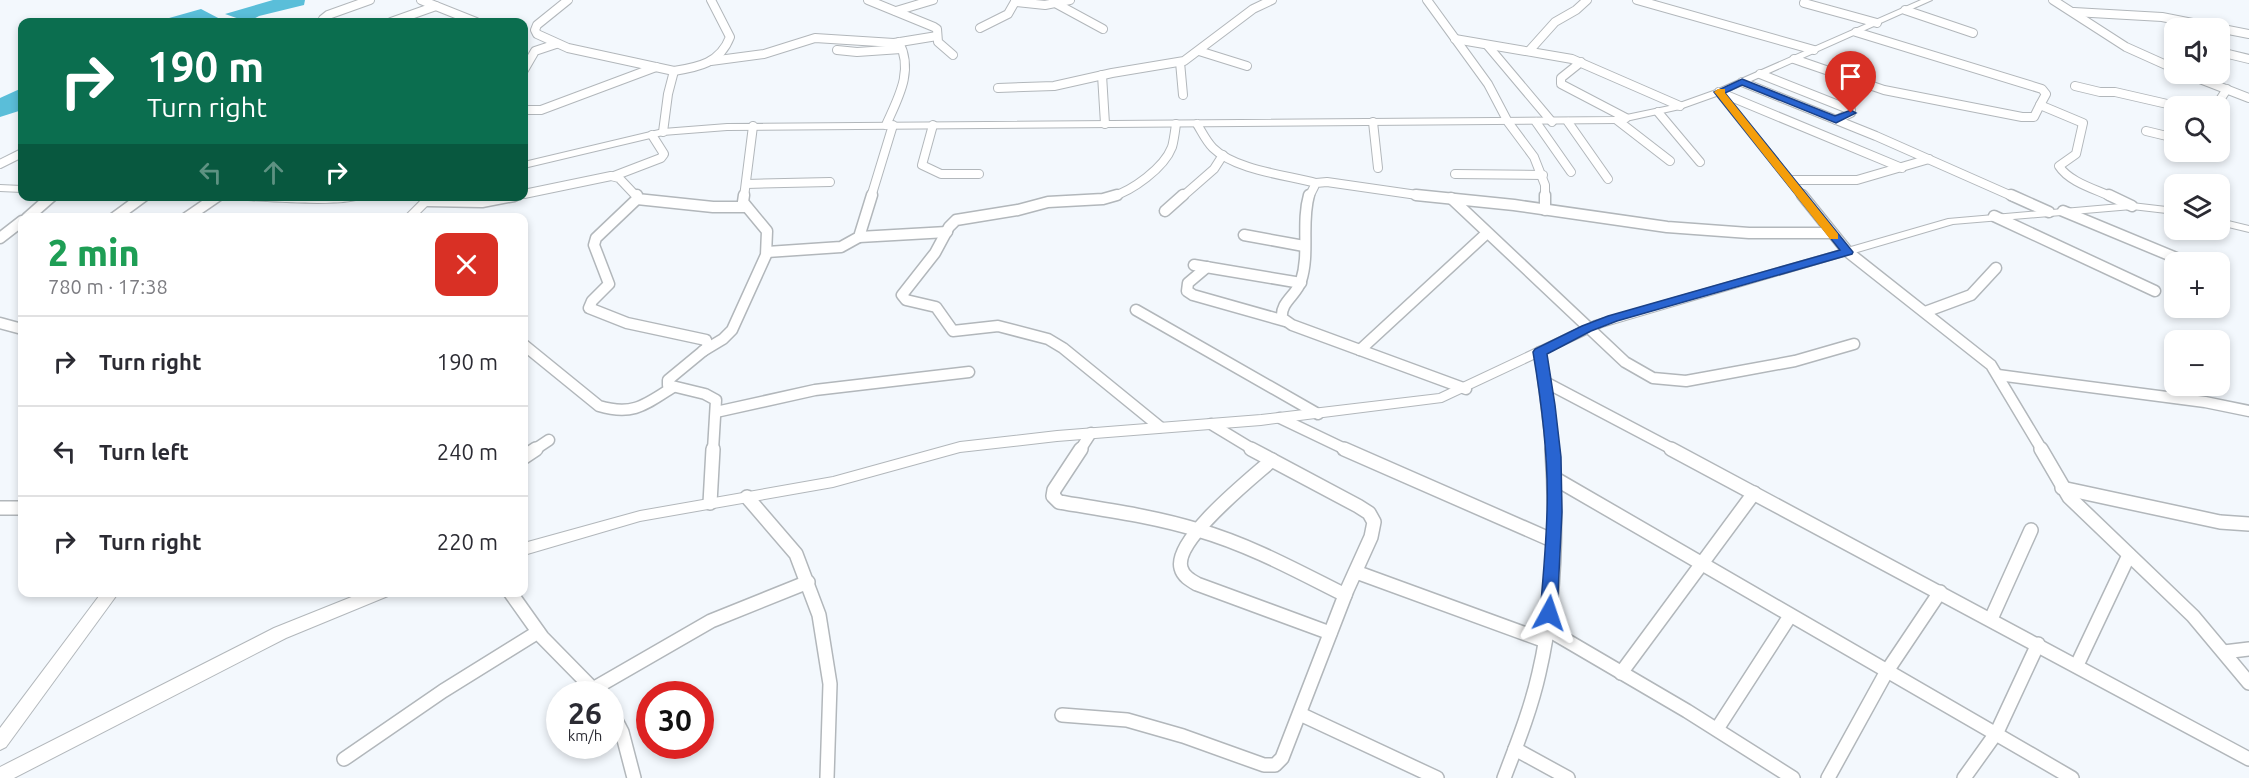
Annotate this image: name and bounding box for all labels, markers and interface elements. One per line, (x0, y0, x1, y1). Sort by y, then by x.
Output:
map controls (2164, 18, 2230, 396)
button: sound (2164, 18, 2230, 84)
icon: right (48, 42, 126, 120)
text: 190 m (147, 43, 264, 90)
pin (1825, 51, 1876, 113)
icon: arrive (1834, 60, 1867, 93)
text: Turn right (147, 92, 267, 122)
button: search (2164, 96, 2230, 162)
icon: left (194, 156, 227, 189)
icon: ahead (257, 156, 290, 189)
icon: right (320, 156, 353, 189)
button: layers (2164, 174, 2230, 240)
text: 2 min (48, 232, 140, 273)
button: close (435, 233, 498, 296)
button: + (2164, 252, 2230, 318)
text: 780 m · 17:38 (48, 275, 168, 298)
button: − (2164, 330, 2230, 396)
icon: right (48, 345, 81, 378)
text: Turn right (99, 349, 201, 374)
text: 190 m (437, 349, 498, 374)
icon: left (48, 435, 81, 468)
text: Turn left (99, 439, 189, 464)
text: 240 m (437, 439, 498, 464)
icon: right (48, 525, 81, 558)
text: Turn right (99, 529, 201, 554)
text: 220 m (437, 529, 498, 554)
position arrow (1517, 581, 1581, 645)
speed limit sign: 30 (636, 681, 714, 759)
text: 26 (568, 696, 602, 730)
text: km/h (568, 727, 602, 744)

